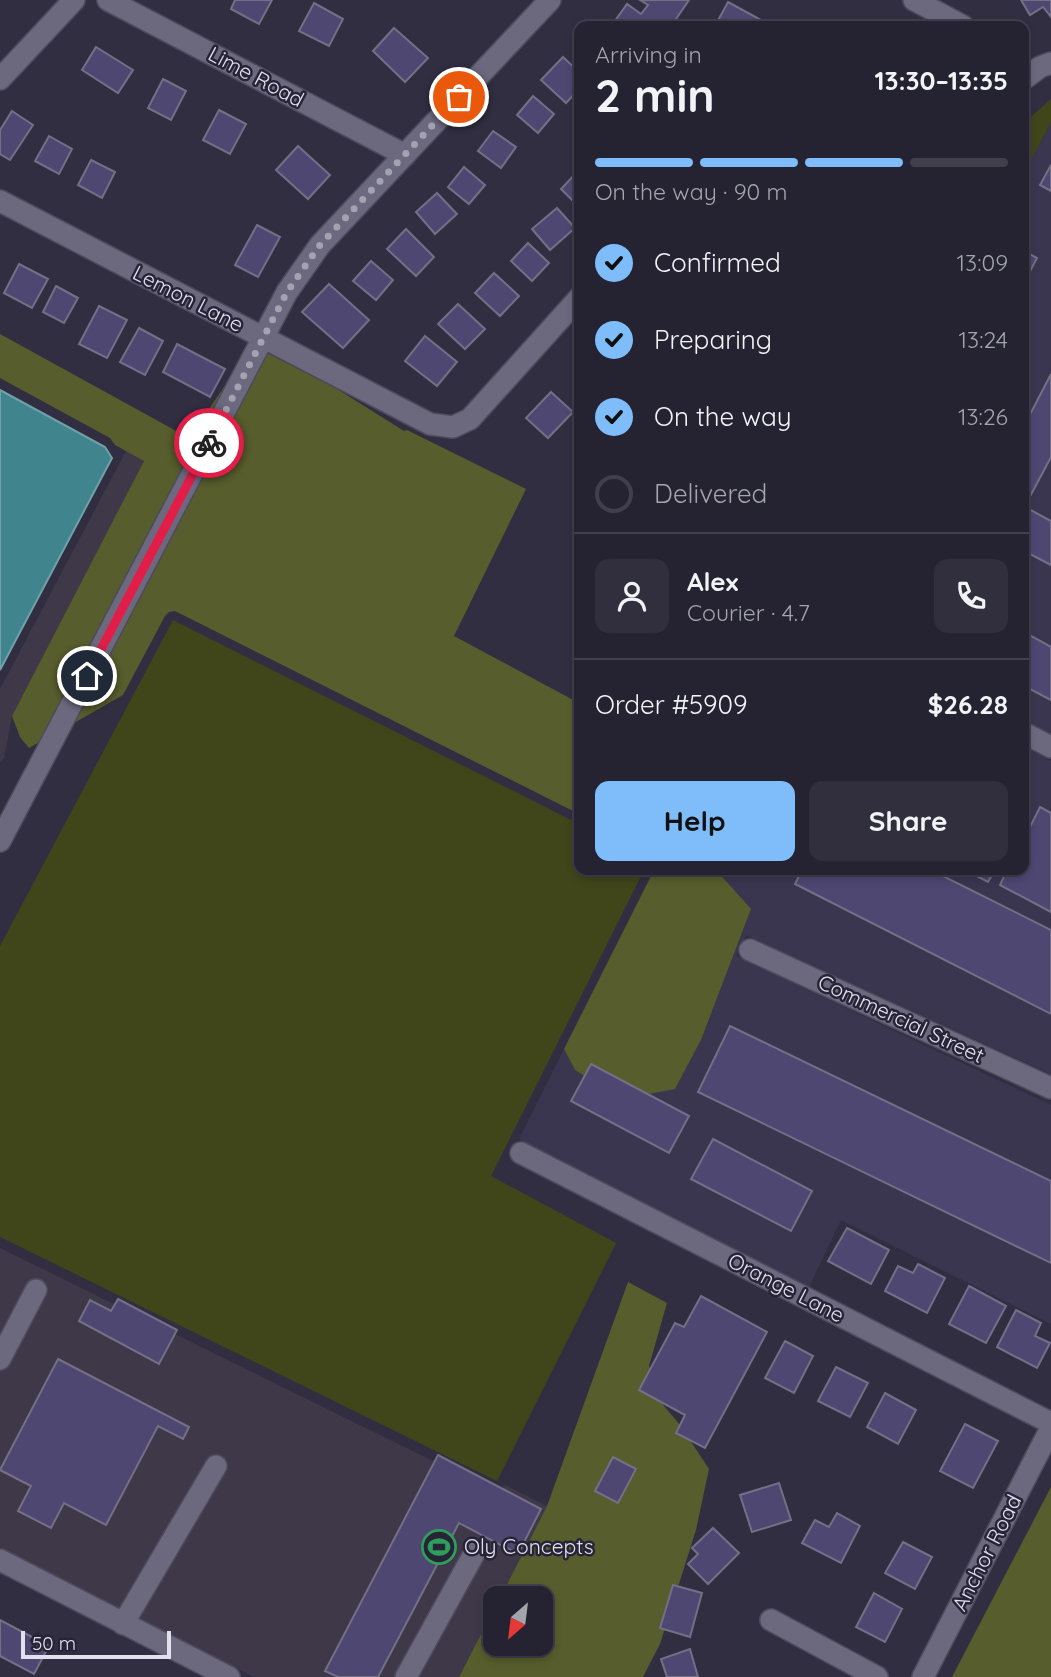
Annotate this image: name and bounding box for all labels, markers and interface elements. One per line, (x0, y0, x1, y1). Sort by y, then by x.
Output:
street label: Lime Road (204, 40, 309, 112)
text: Arriving in (595, 40, 702, 69)
text: 13:30–13:35 (874, 64, 1008, 97)
text: 2 min (595, 66, 715, 124)
pin (429, 67, 489, 127)
icon: bag (440, 78, 478, 116)
text: On the way · 90 m (595, 177, 788, 206)
icon: check (595, 244, 633, 282)
text: Confirmed (654, 246, 781, 279)
text: 13:09 (957, 248, 1008, 277)
street label: Lemon Lane (129, 259, 248, 337)
icon: check (595, 321, 633, 359)
text: Preparing (654, 323, 772, 356)
text: 13:24 (959, 325, 1008, 354)
icon: check (595, 398, 633, 436)
text: On the way (654, 400, 792, 433)
text: 13:26 (958, 402, 1008, 431)
courier (174, 408, 244, 478)
icon: bike (190, 424, 228, 462)
text: Delivered (654, 477, 767, 510)
button: person (595, 559, 669, 633)
button: phone (934, 559, 1008, 633)
text: Alex (687, 565, 738, 598)
text: Courier · 4.7 (687, 598, 810, 627)
pin (57, 646, 117, 706)
icon: home (68, 657, 106, 695)
text: Order #5909 (595, 688, 748, 721)
text: $26.28 (928, 688, 1008, 721)
button: Help (595, 781, 795, 861)
button: Share (809, 781, 1008, 861)
street label: Commercial Street (814, 968, 989, 1068)
street label: Orange Lane (724, 1247, 849, 1328)
street label: Anchor Road (946, 1490, 1027, 1615)
sports icon: Oly Concepts (420, 1528, 458, 1566)
place label: Oly Concepts (464, 1533, 594, 1559)
north arrow (483, 1586, 553, 1656)
map controls (483, 1586, 553, 1656)
scale bar (21, 1628, 172, 1660)
text: 50 m (32, 1631, 76, 1655)

